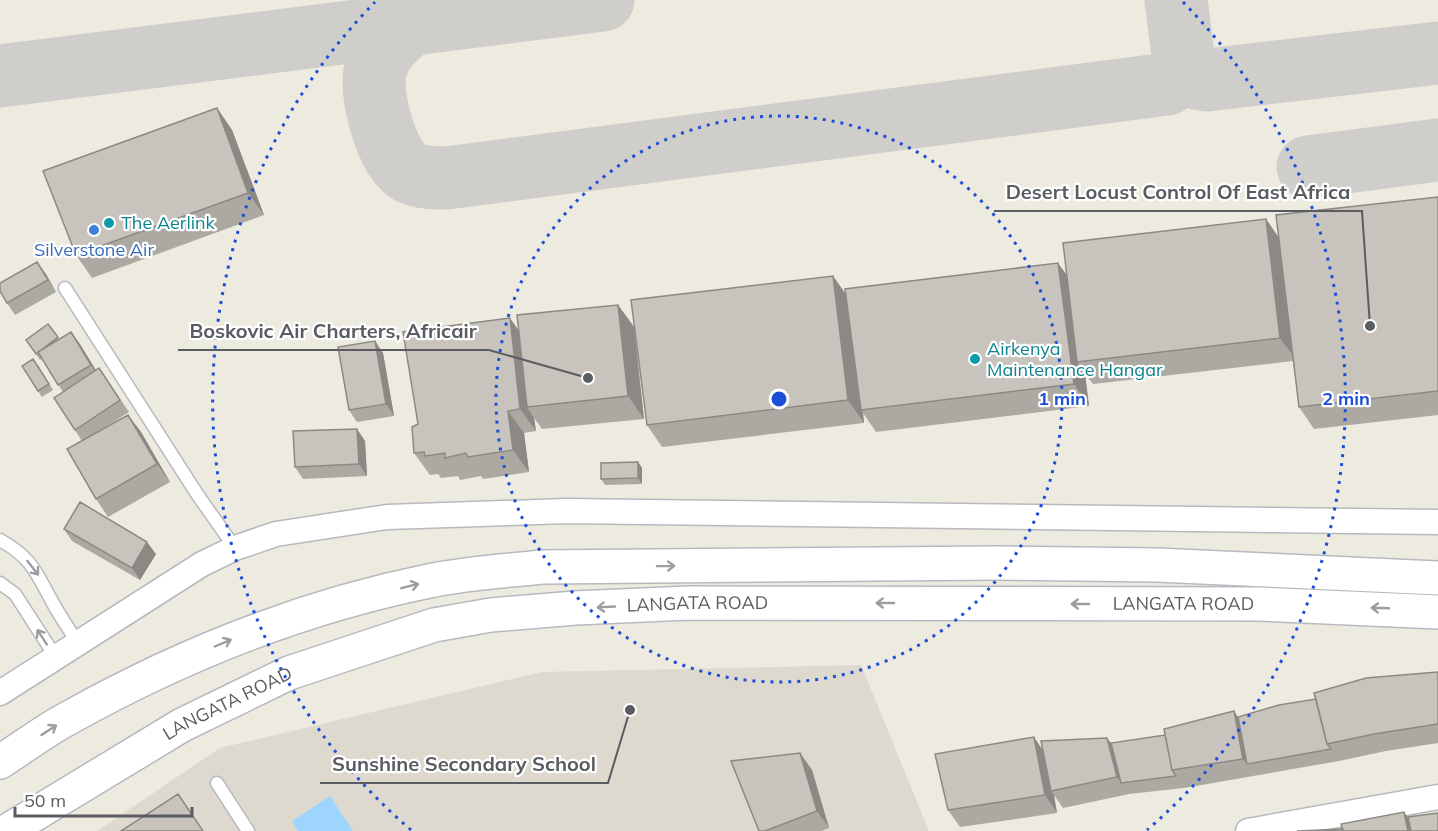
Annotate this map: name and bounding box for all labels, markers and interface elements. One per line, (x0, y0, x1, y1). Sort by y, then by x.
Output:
callout: Desert Locust Control Of East Africa (994, 173, 1362, 211)
text: Desert Locust Control Of East Africa (1006, 179, 1350, 204)
place label: The Aerlink (121, 211, 215, 234)
marker: The Aerlink (102, 216, 116, 230)
marker: Silverstone Air (87, 223, 101, 237)
place label: Silverstone Air (34, 238, 154, 261)
callout: Boskovic Air Charters, Africair (178, 312, 489, 350)
text: Boskovic Air Charters, Africair (189, 318, 477, 343)
place label: Airkenya Maintenance Hangar (987, 337, 1163, 381)
marker: Airkenya Maintenance Hangar (968, 352, 982, 366)
text: 1 min (1038, 387, 1086, 410)
text: 2 min (1322, 387, 1370, 410)
centre of rings (769, 389, 789, 409)
one-way arrow (27, 560, 40, 576)
one-way arrow (656, 560, 676, 572)
one-way arrow (400, 579, 419, 591)
street label: LANGATA ROAD (626, 591, 768, 617)
street label: LANGATA ROAD (1113, 592, 1254, 615)
one-way arrow (875, 597, 895, 609)
one-way arrow (1070, 598, 1090, 610)
one-way arrow (596, 601, 616, 612)
one-way arrow (1370, 603, 1390, 614)
one-way arrow (36, 629, 48, 646)
one-way arrow (214, 637, 232, 648)
street label: LANGATA ROAD (158, 661, 296, 745)
one-way arrow (40, 724, 57, 736)
callout: Sunshine Secondary School (320, 745, 608, 783)
text: Sunshine Secondary School (332, 751, 596, 776)
scale bar (15, 780, 192, 818)
text: 50 m (24, 789, 66, 812)

